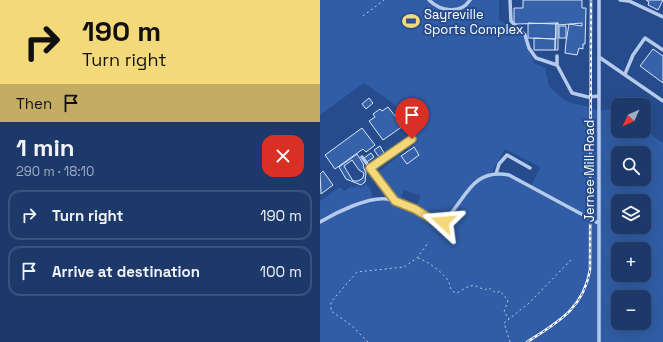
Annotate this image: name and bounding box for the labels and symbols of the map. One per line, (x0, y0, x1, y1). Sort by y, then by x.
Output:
place label: Sayreville Sports Complex (424, 6, 524, 38)
sports icon: Sayreville Sports Complex (401, 11, 421, 31)
pin (395, 98, 429, 139)
north arrow (611, 98, 651, 138)
street label: Jernee Mill Road (581, 120, 598, 222)
position arrow (422, 201, 464, 243)

